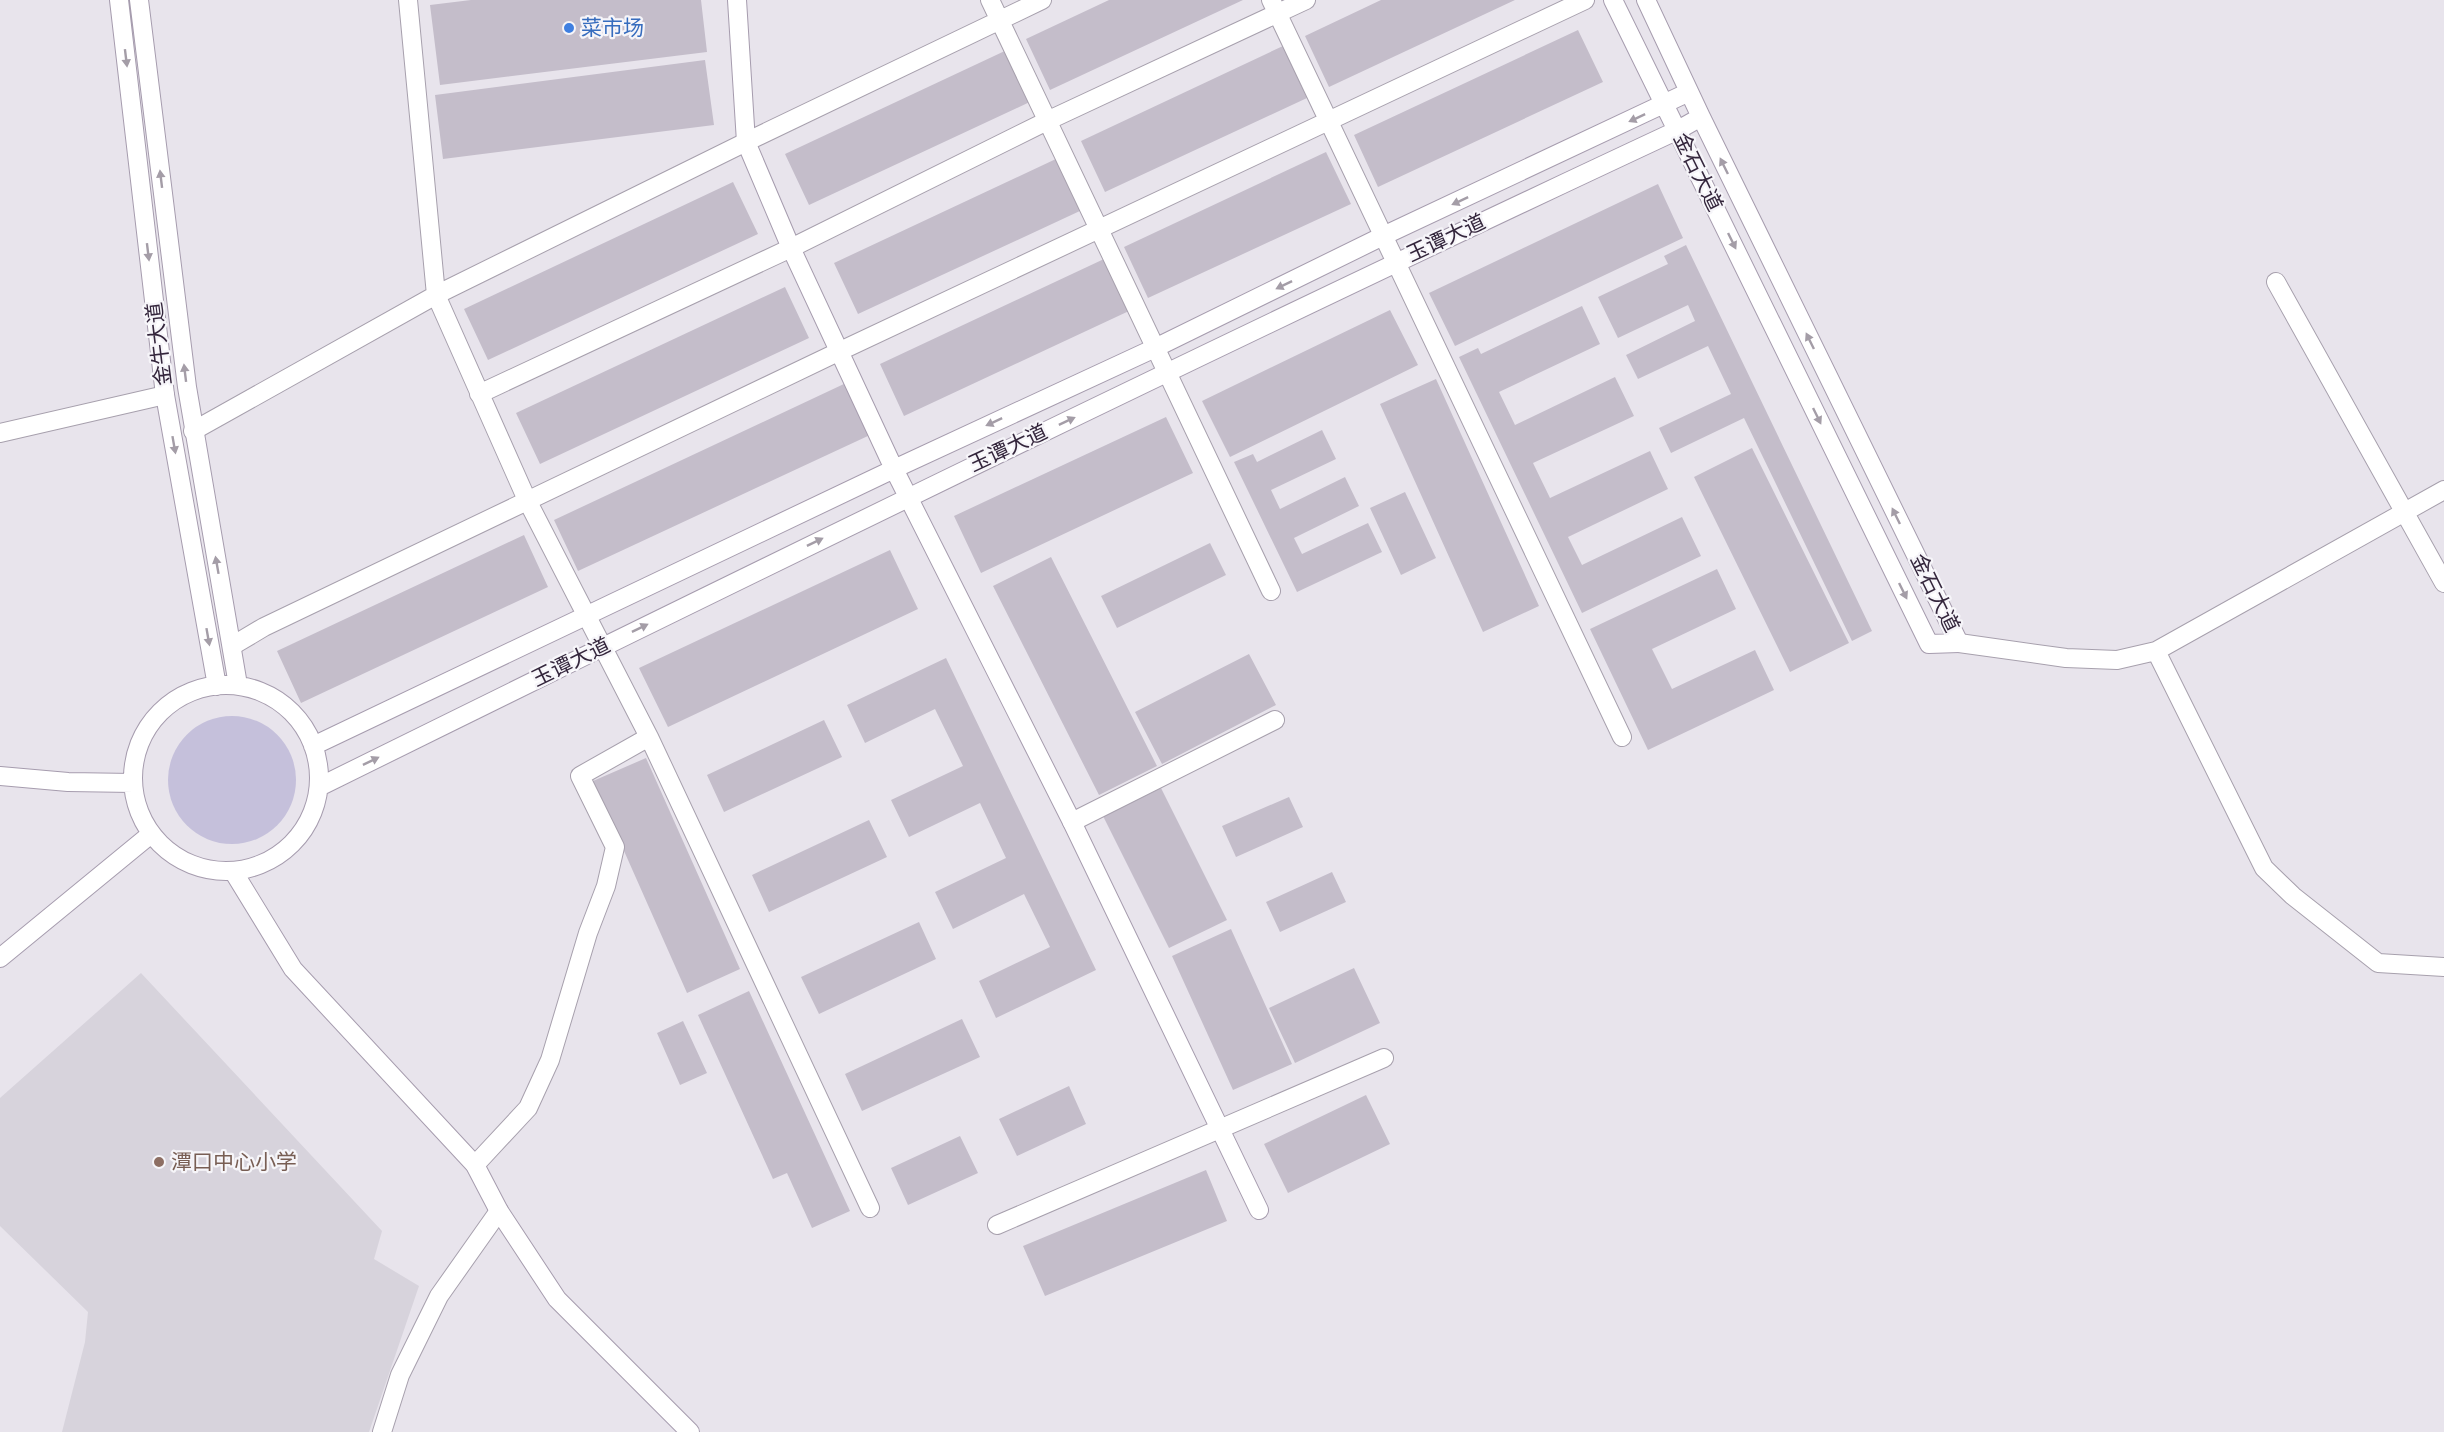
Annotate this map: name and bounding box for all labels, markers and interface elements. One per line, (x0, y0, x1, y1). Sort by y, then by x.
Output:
place label: 菜市场 (581, 16, 644, 43)
marker: 菜市场 (562, 21, 576, 35)
one-way arrow (121, 49, 131, 68)
one-way arrow (1628, 114, 1645, 123)
street label: 金石大道 (1666, 129, 1727, 216)
one-way arrow (1720, 157, 1729, 174)
one-way arrow (156, 170, 166, 189)
one-way arrow (1451, 196, 1468, 205)
street label: 玉谭大道 (1403, 209, 1490, 269)
one-way arrow (1727, 232, 1736, 249)
one-way arrow (143, 242, 153, 261)
one-way arrow (1275, 280, 1292, 289)
street label: 金牛大道 (142, 300, 179, 387)
one-way arrow (1806, 332, 1815, 349)
one-way arrow (180, 363, 189, 382)
one-way arrow (1813, 407, 1822, 424)
one-way arrow (1058, 416, 1075, 425)
one-way arrow (985, 418, 1002, 427)
street label: 玉谭大道 (965, 419, 1052, 479)
one-way arrow (169, 436, 178, 455)
one-way arrow (1892, 507, 1901, 524)
one-way arrow (807, 537, 824, 546)
street label: 金石大道 (1903, 550, 1964, 637)
one-way arrow (212, 556, 221, 575)
one-way arrow (1897, 582, 1907, 600)
one-way arrow (632, 623, 649, 633)
one-way arrow (204, 628, 213, 647)
street label: 玉谭大道 (528, 633, 615, 694)
one-way arrow (363, 756, 380, 766)
place label: 潭口中心小学 (171, 1150, 297, 1177)
marker: 潭口中心小学 (152, 1155, 166, 1169)

